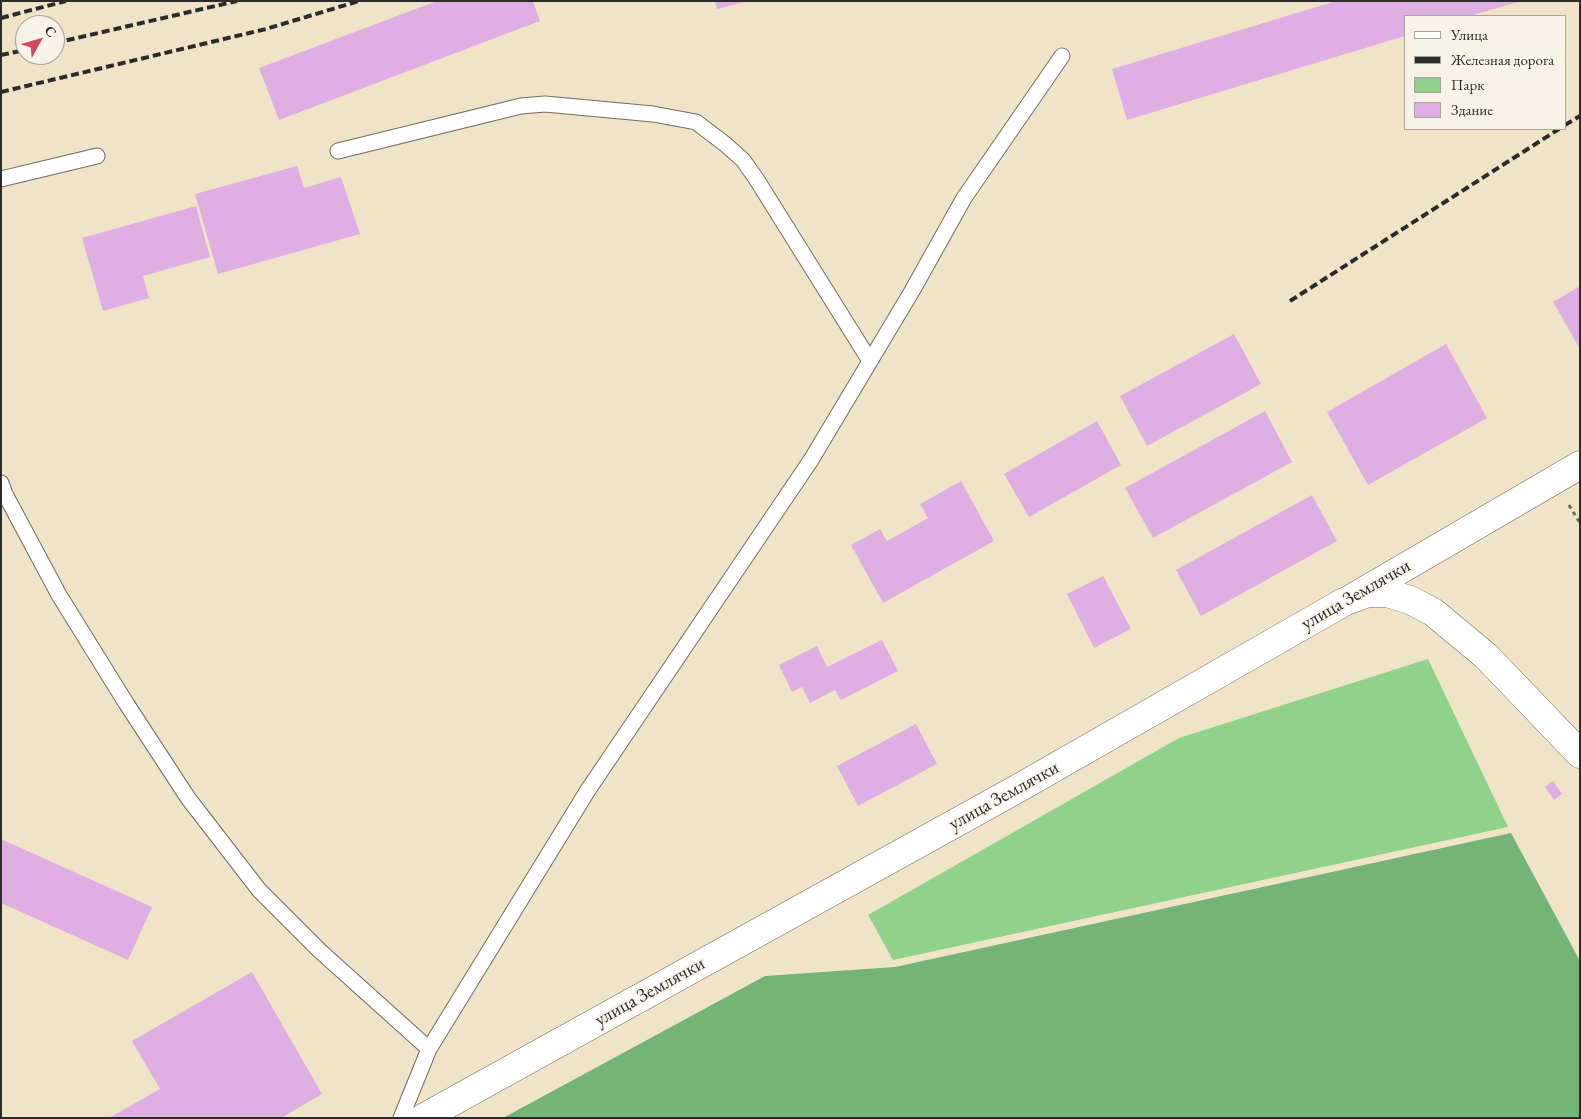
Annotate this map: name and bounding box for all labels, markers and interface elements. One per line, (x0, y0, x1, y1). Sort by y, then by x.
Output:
north arrow (15, 15, 65, 65)
legend (1404, 15, 1566, 130)
text: С (41, 22, 61, 41)
text: Улица (1451, 25, 1488, 44)
text: Железная дорога (1451, 50, 1554, 69)
text: Парк (1451, 75, 1484, 94)
text: Здание (1451, 100, 1493, 119)
street label: улица Землячки (1297, 555, 1415, 635)
street label: улица Землячки (945, 756, 1063, 836)
street label: улица Землячки (591, 952, 709, 1032)

